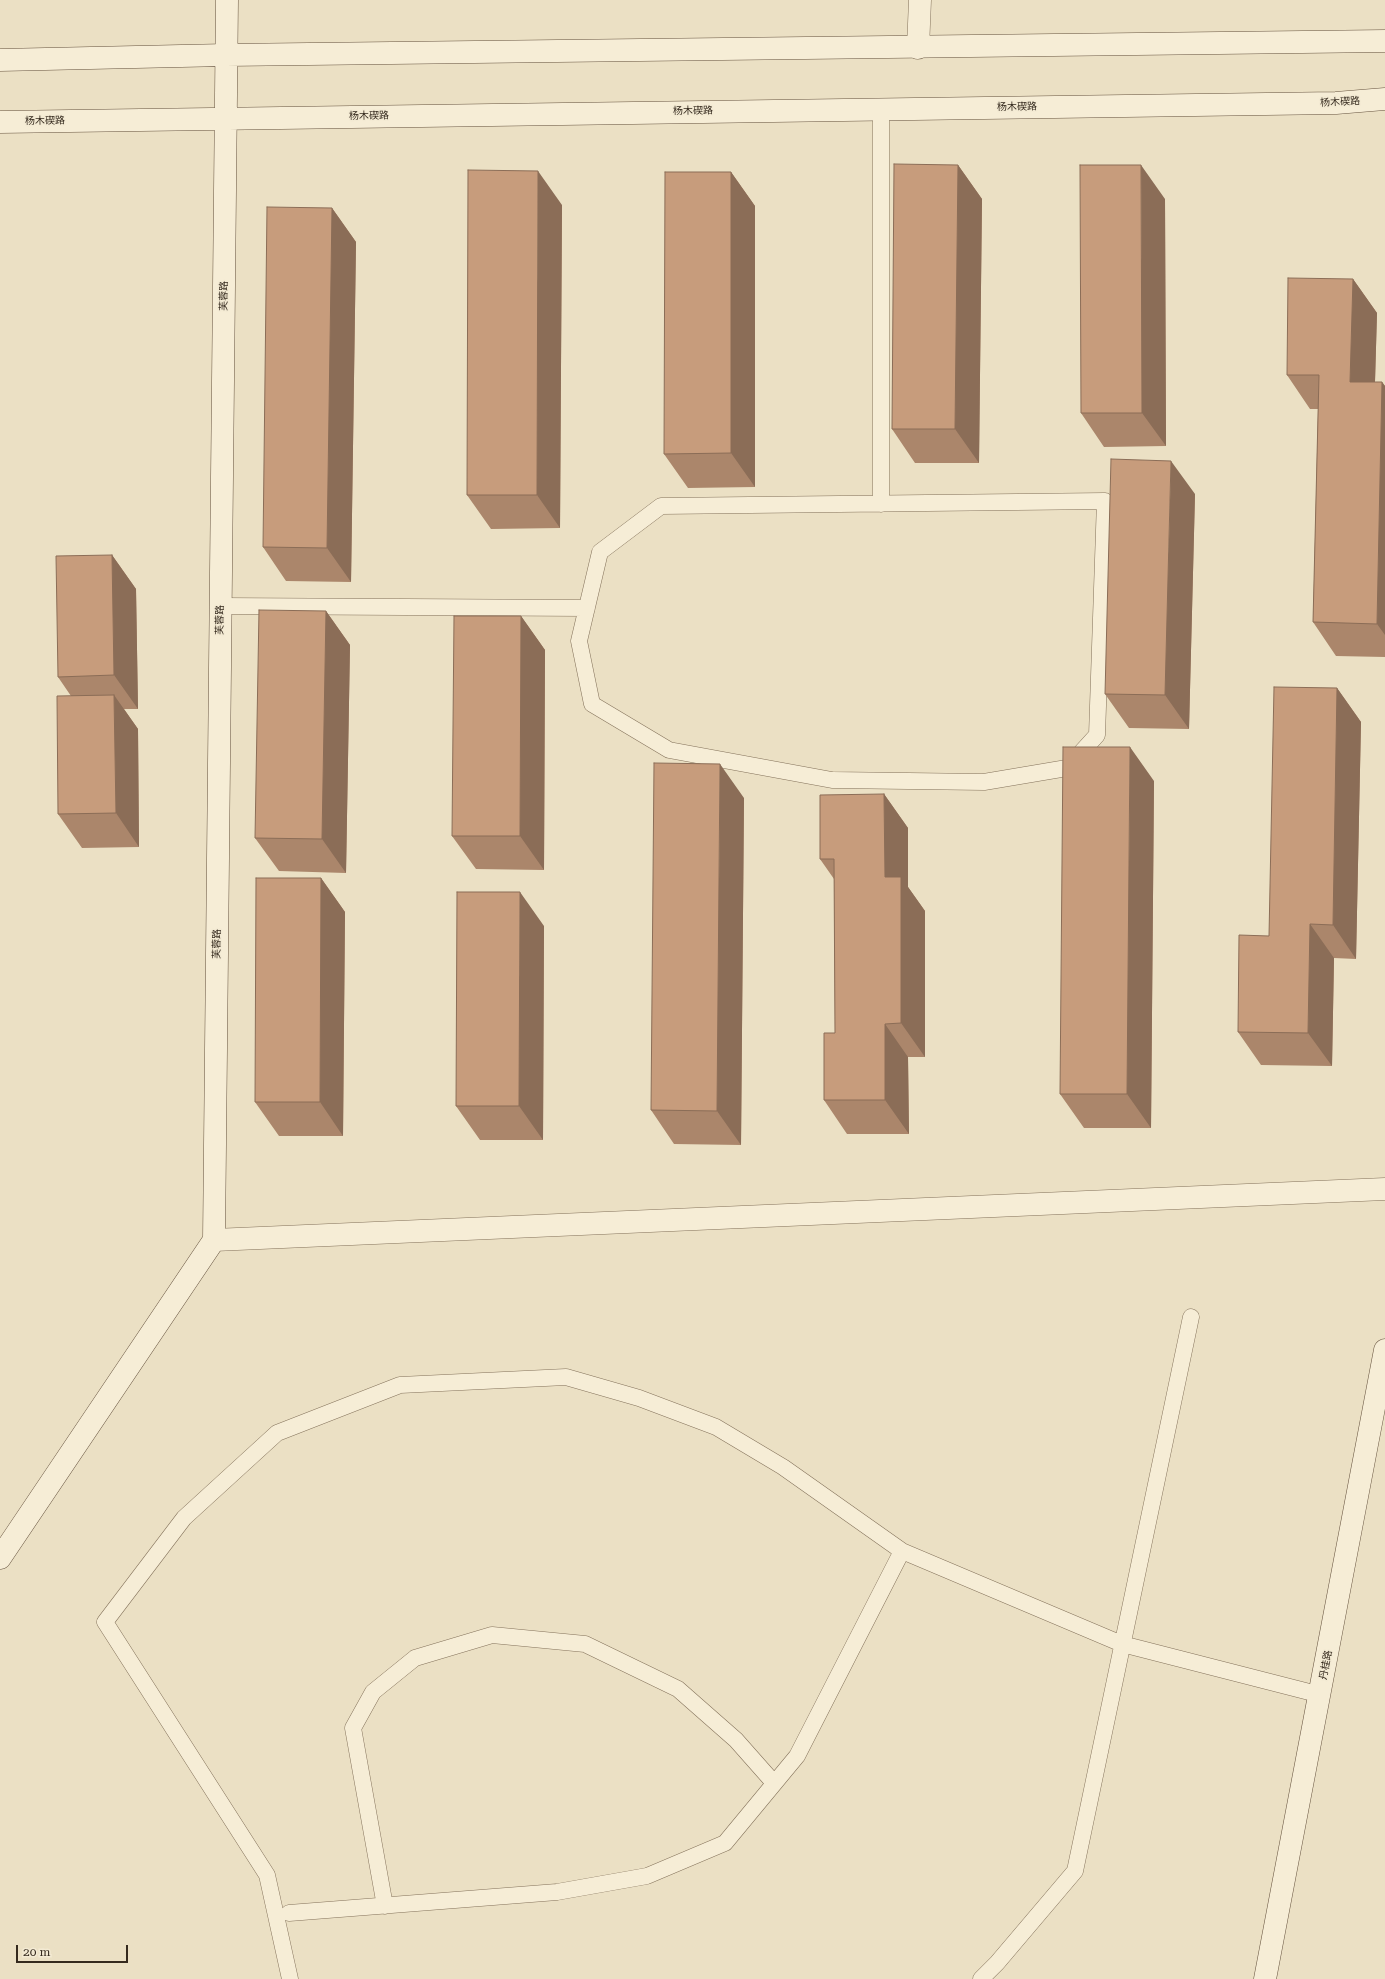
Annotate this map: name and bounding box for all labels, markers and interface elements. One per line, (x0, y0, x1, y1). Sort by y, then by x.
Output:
street label: 杨木碶路 (1320, 95, 1360, 109)
street label: 杨木碶路 (997, 101, 1037, 113)
street label: 杨木碶路 (673, 105, 713, 117)
street label: 杨木碶路 (349, 110, 389, 122)
street label: 杨木碶路 (25, 115, 65, 127)
street label: 芙蓉路 (218, 281, 230, 311)
street label: 芙蓉路 (214, 605, 226, 635)
street label: 芙蓉路 (211, 929, 223, 959)
street label: 丹桂路 (1317, 1649, 1335, 1681)
scale bar (18, 1937, 130, 1963)
text: 20 m (23, 1945, 50, 1959)

